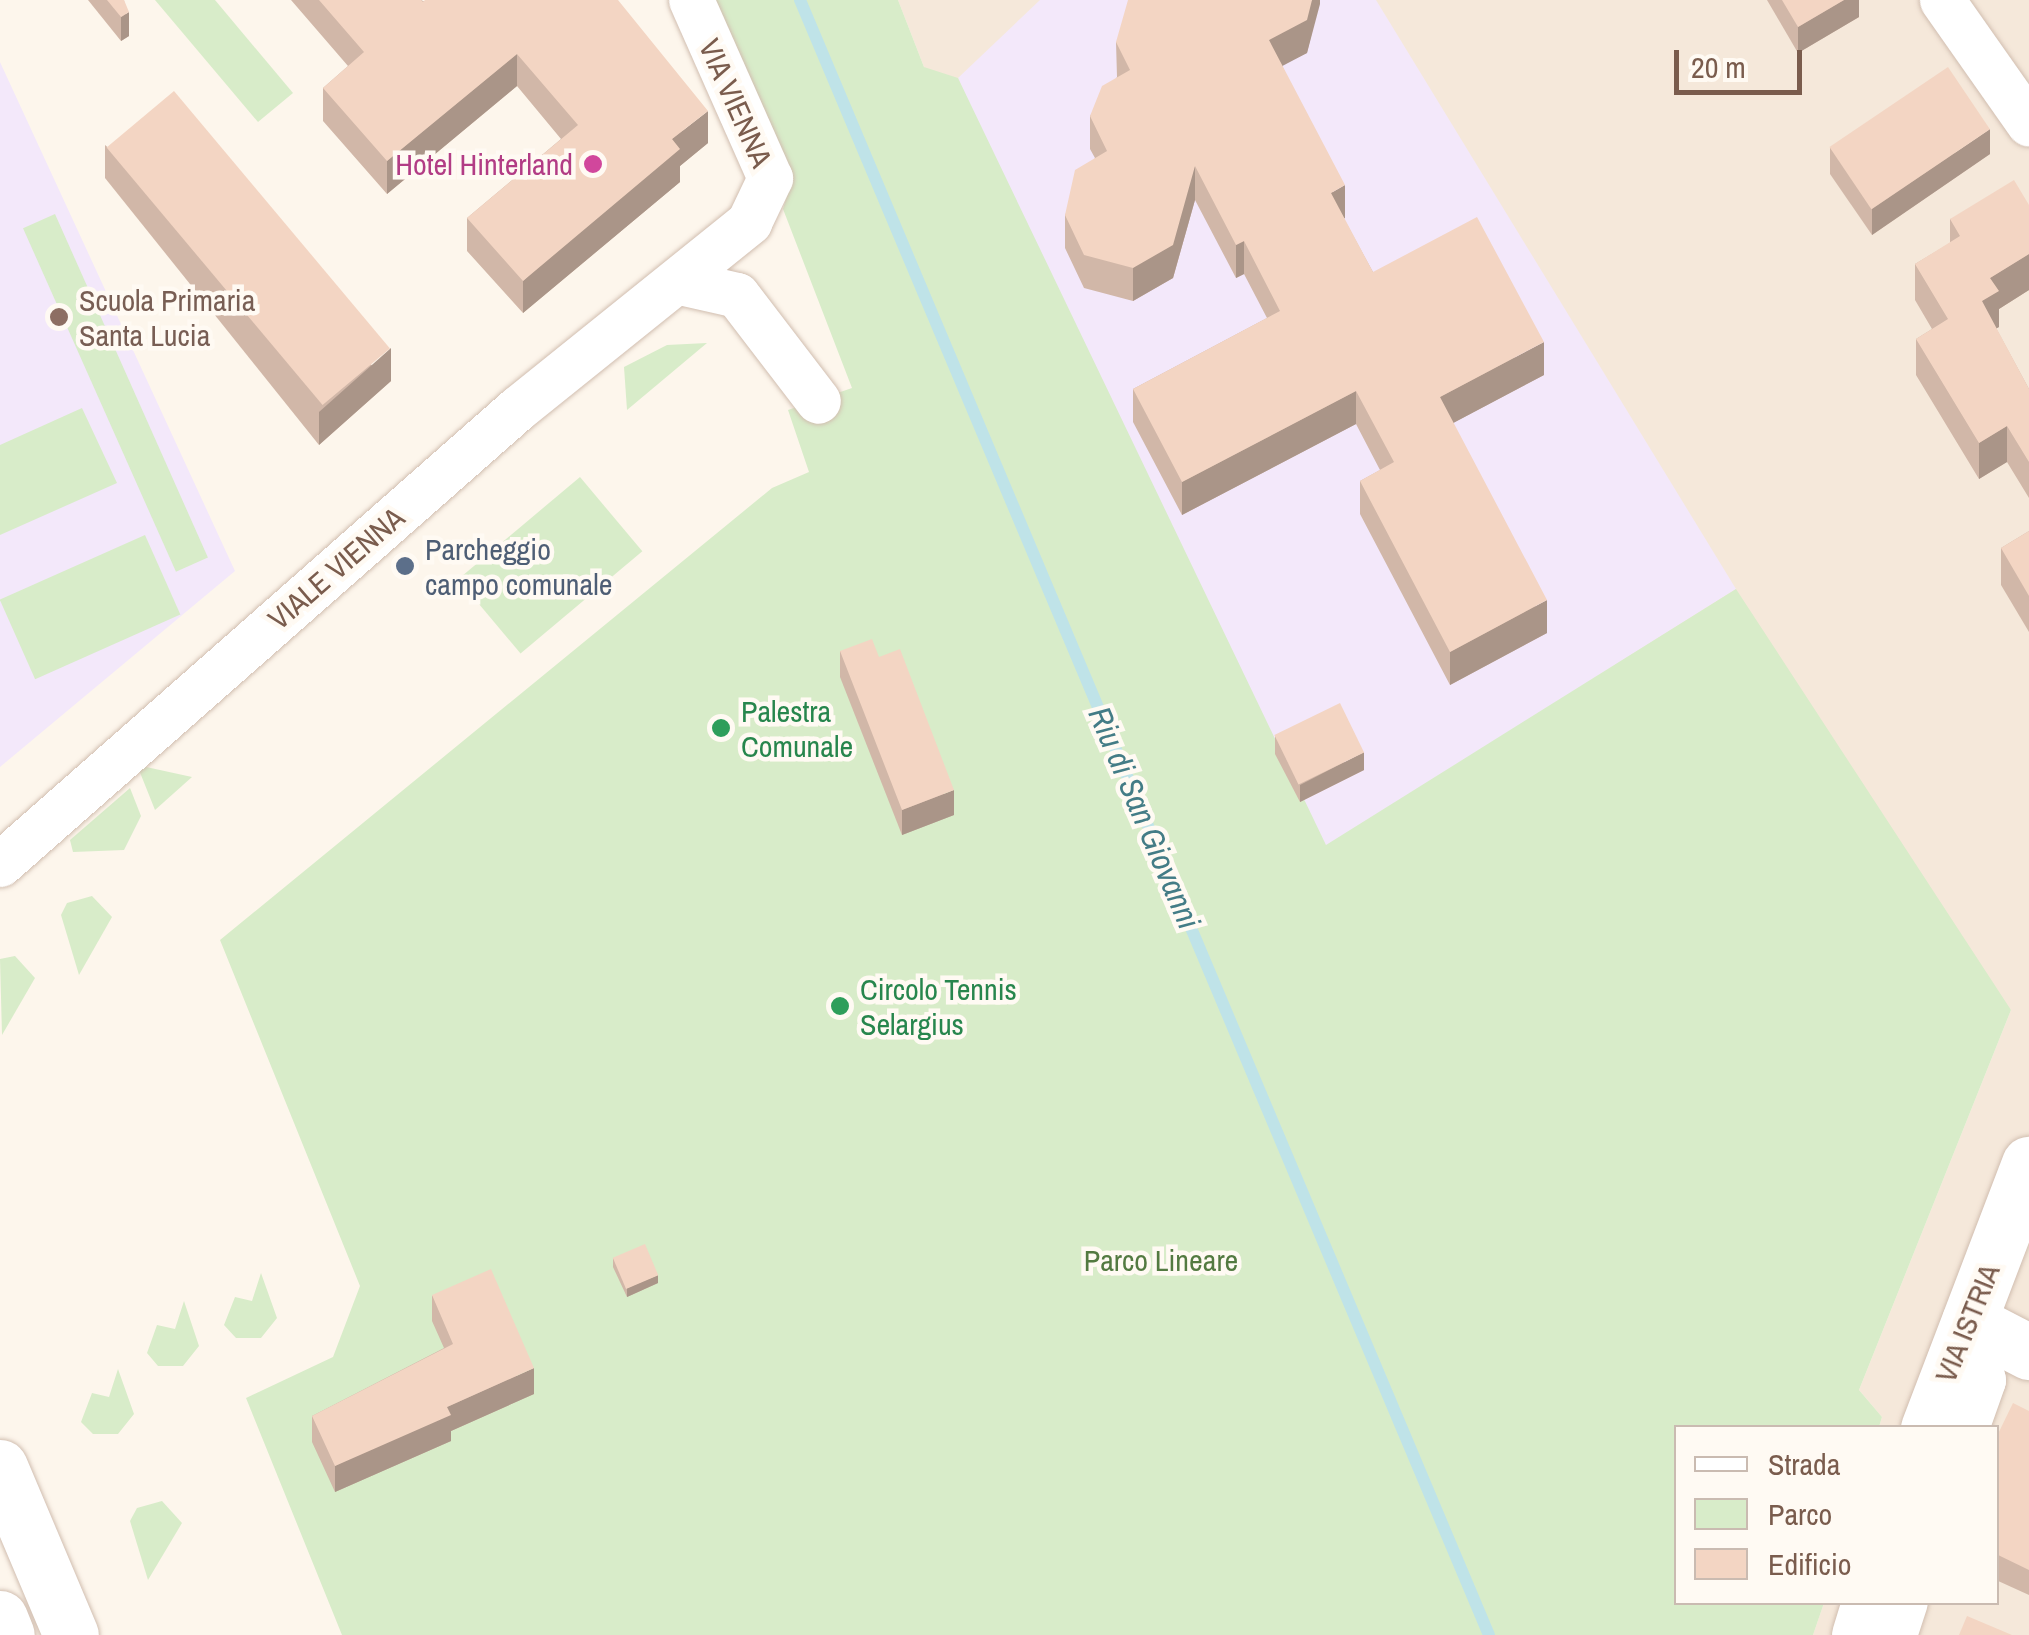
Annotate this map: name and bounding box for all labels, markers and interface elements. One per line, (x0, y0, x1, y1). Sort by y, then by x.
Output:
scale bar (1679, 30, 1806, 92)
street label: VIA VIENNA (691, 33, 781, 173)
text: 20 m (1691, 47, 1746, 87)
place label: Hotel Hinterland (395, 146, 573, 182)
marker: Hotel Hinterland (582, 153, 604, 175)
place label: Scuola Primaria Santa Lucia (79, 282, 255, 352)
marker: Scuola Primaria Santa Lucia (48, 306, 70, 328)
street label: VIALE VIENNA (261, 499, 411, 637)
place label: Parcheggio campo comunale (425, 531, 612, 602)
marker: Parcheggio campo comunale (394, 555, 416, 577)
place label: Palestra Comunale (741, 693, 853, 764)
water label: Riu di San Giovanni (1080, 701, 1208, 935)
marker: Palestra Comunale (710, 717, 732, 739)
place label: Circolo Tennis Selargius (860, 971, 1017, 1042)
marker: Circolo Tennis Selargius (829, 995, 851, 1017)
park label: Parco Lineare (1084, 1242, 1238, 1278)
street label: VIA ISTRIA (1927, 1258, 2007, 1388)
legend (1674, 1425, 1999, 1605)
text: Strada (1768, 1444, 1840, 1484)
text: Parco (1768, 1494, 1832, 1534)
text: Edificio (1768, 1544, 1851, 1584)

